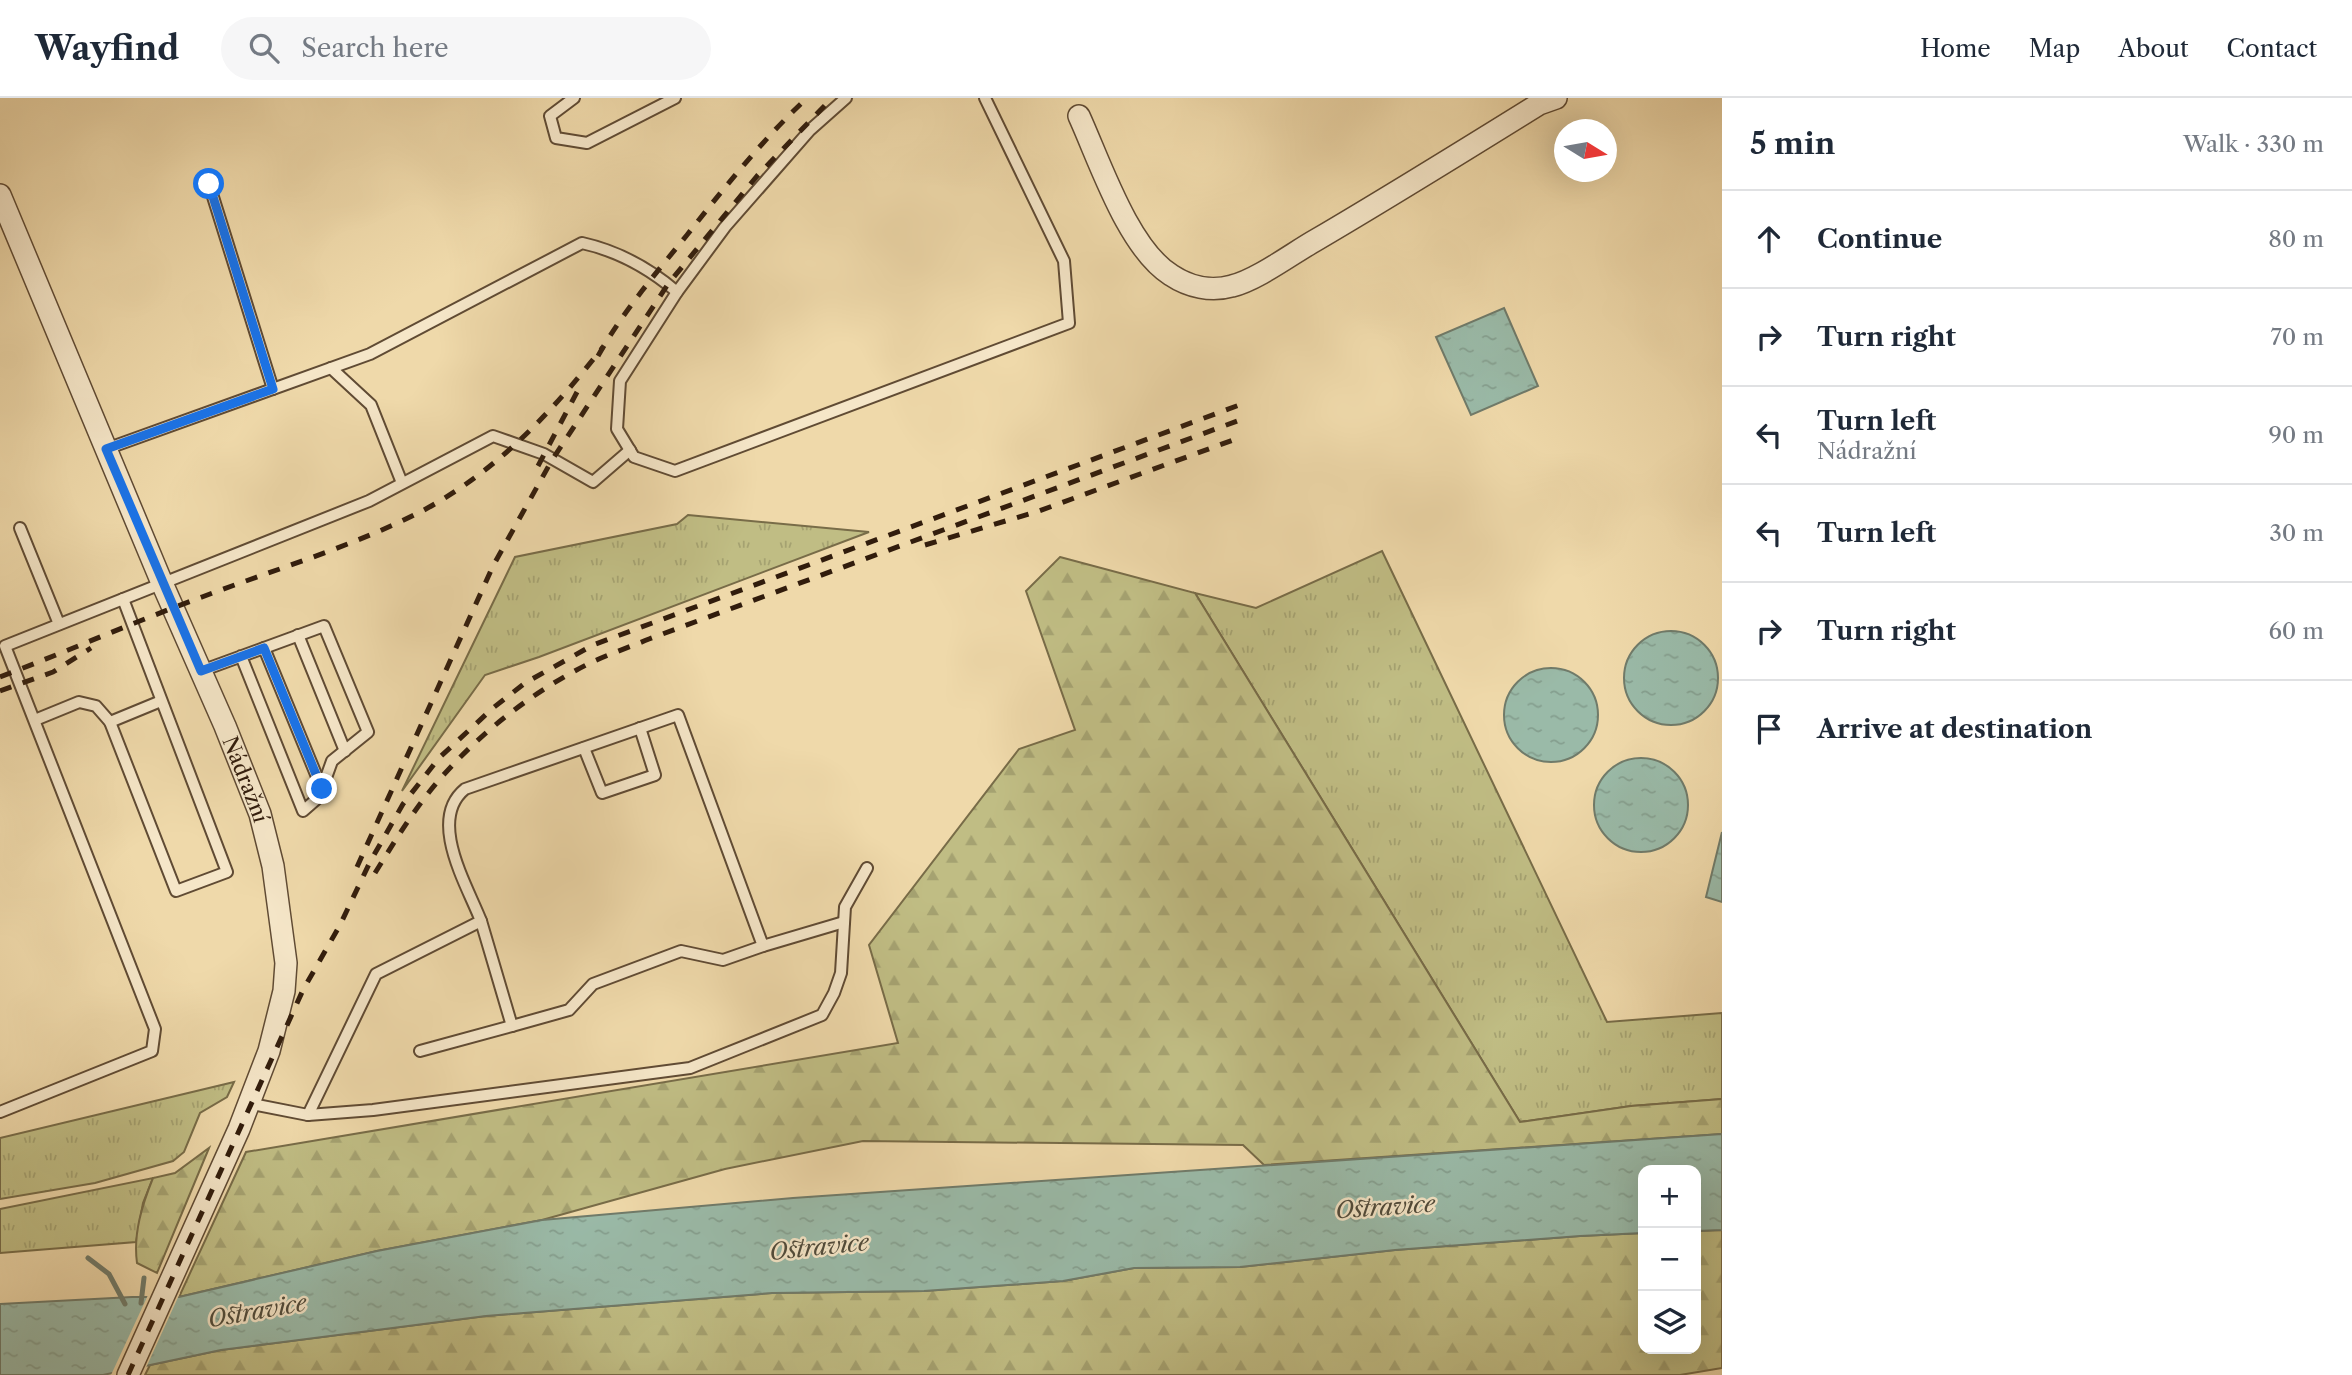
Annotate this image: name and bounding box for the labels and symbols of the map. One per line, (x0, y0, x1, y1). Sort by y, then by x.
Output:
north arrow (1554, 119, 1617, 182)
route start (193, 168, 224, 199)
street label: Nádražní (218, 732, 274, 825)
route end (306, 773, 337, 804)
water label: Ostravice (1334, 1189, 1437, 1224)
water label: Ostravice (768, 1228, 871, 1266)
water label: Ostravice (205, 1288, 310, 1333)

